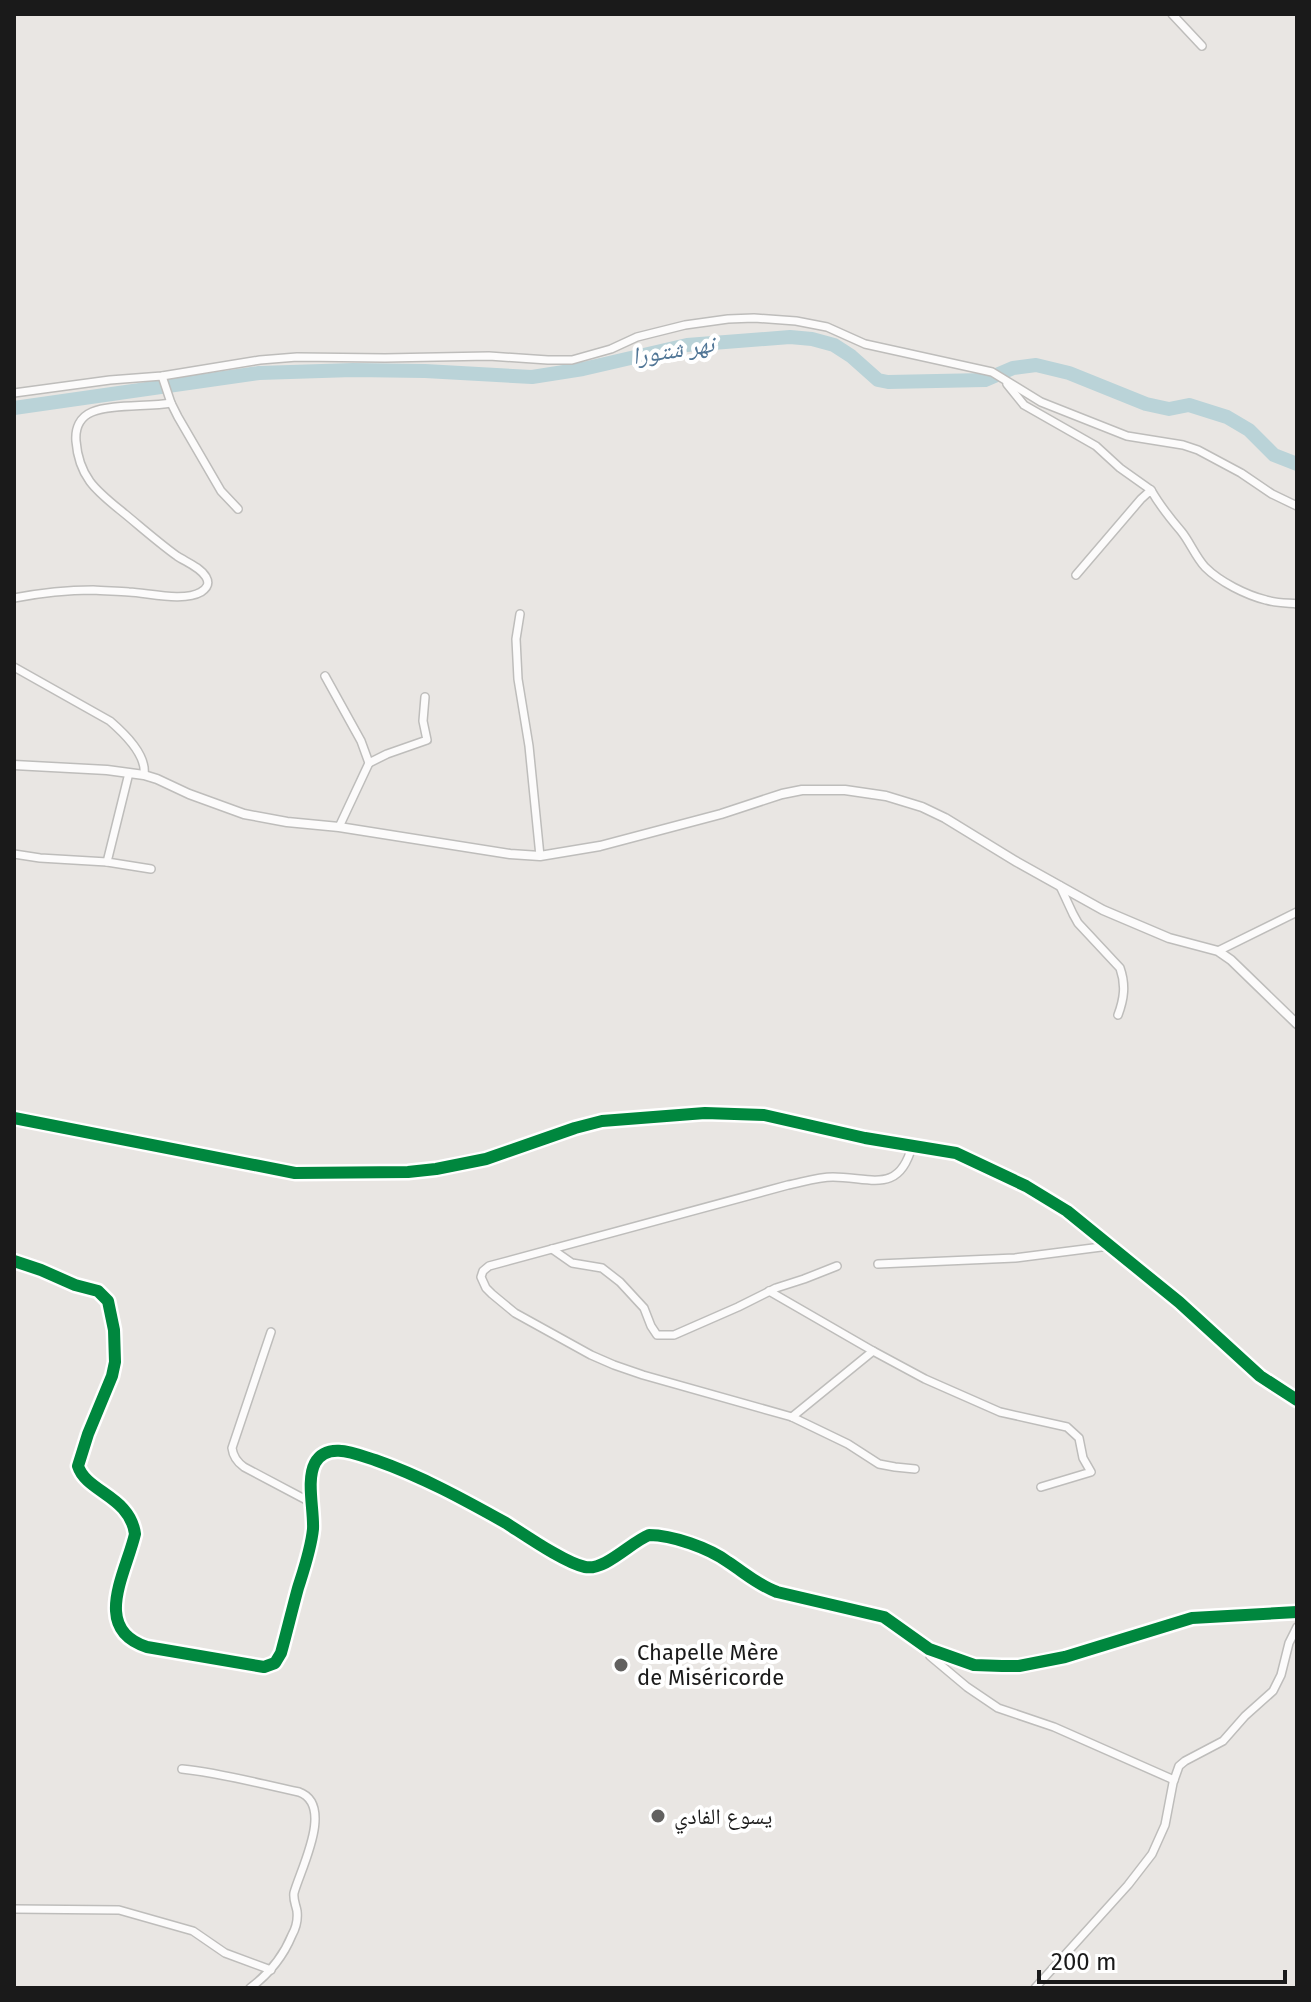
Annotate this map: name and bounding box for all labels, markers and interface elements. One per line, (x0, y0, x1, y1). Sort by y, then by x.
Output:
water label: نهر شتورا (630, 329, 720, 370)
place label: Chapelle Mère de Miséricorde (637, 1639, 784, 1691)
marker: Chapelle Mère de Miséricorde (612, 1656, 630, 1674)
place label: يسوع الفادي (674, 1803, 772, 1834)
marker: يسوع الفادي (649, 1807, 667, 1825)
scale bar (1039, 1934, 1285, 1984)
text: 200 m (1051, 1948, 1117, 1976)

